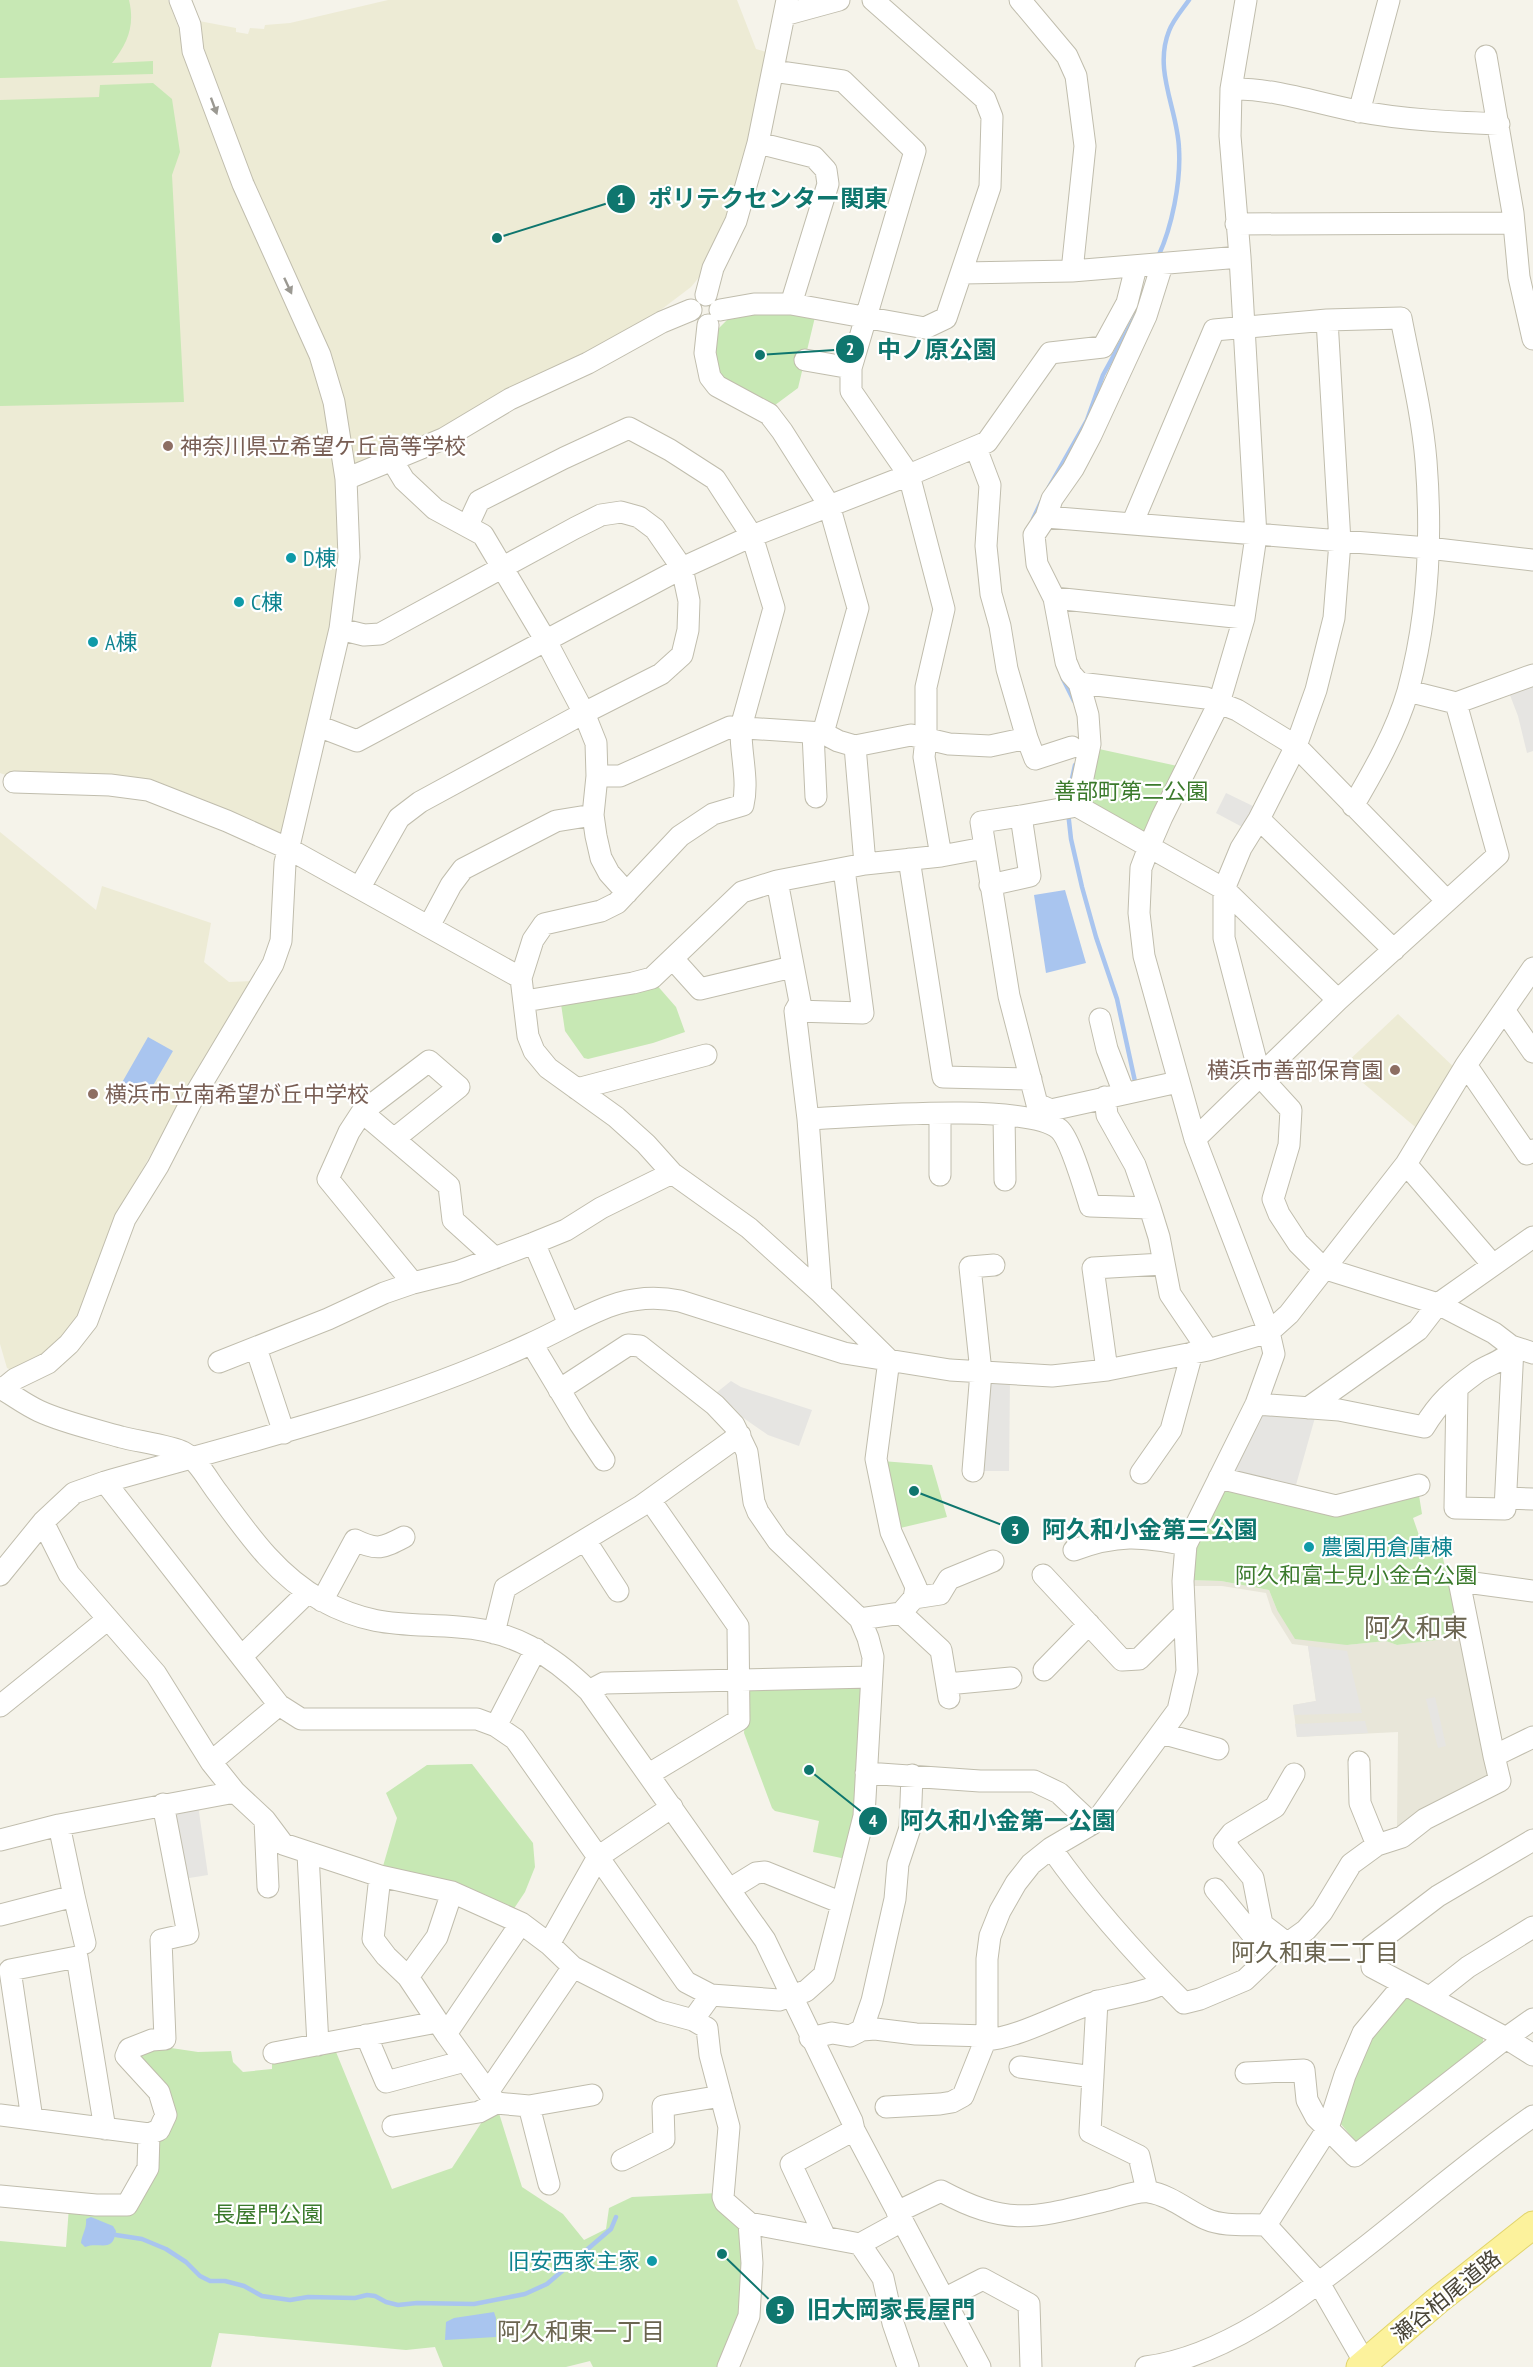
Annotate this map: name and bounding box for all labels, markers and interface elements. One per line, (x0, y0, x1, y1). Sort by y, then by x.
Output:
one-way arrow (210, 97, 219, 115)
callout: ポリテクセンター関東 (606, 178, 900, 220)
text: ポリテクセンター関東 (648, 183, 888, 214)
text: 1 (617, 187, 625, 210)
one-way arrow (284, 278, 293, 295)
callout: 中ノ原公園 (835, 328, 1009, 370)
text: 中ノ原公園 (877, 334, 997, 365)
text: 2 (846, 337, 854, 360)
place label: 神奈川県立希望ケ丘高等学校 (180, 432, 466, 460)
marker: 神奈川県立希望ケ丘高等学校 (161, 439, 175, 453)
place label: D棟 (303, 544, 337, 572)
marker: D棟 (284, 551, 298, 565)
place label: C棟 (251, 588, 283, 616)
marker: C棟 (232, 595, 246, 609)
place label: A棟 (105, 628, 137, 656)
marker: A棟 (86, 635, 100, 649)
park label: 善部町第二公園 (1054, 777, 1208, 805)
place label: 横浜市善部保育園 (1207, 1056, 1383, 1084)
marker: 横浜市善部保育園 (1388, 1063, 1402, 1077)
place label: 横浜市立南希望が丘中学校 (105, 1080, 369, 1108)
marker: 横浜市立南希望が丘中学校 (86, 1087, 100, 1101)
callout: 阿久和小金第三公園 (1000, 1509, 1270, 1551)
text: 阿久和小金第三公園 (1042, 1514, 1258, 1545)
text: 3 (1011, 1518, 1019, 1541)
place label: 農園用倉庫棟 (1321, 1533, 1453, 1561)
marker: 農園用倉庫棟 (1302, 1540, 1316, 1554)
park label: 阿久和富士見小金台公園 (1235, 1561, 1477, 1589)
district label: 阿久和東 (1364, 1611, 1468, 1644)
callout: 阿久和小金第一公園 (858, 1800, 1128, 1842)
text: 阿久和小金第一公園 (900, 1805, 1116, 1836)
text: 4 (869, 1809, 878, 1832)
district label: 阿久和東二丁目 (1231, 1937, 1399, 1968)
park label: 長屋門公園 (213, 2200, 323, 2228)
street label: 瀬谷柏尾道路 (1386, 2244, 1506, 2348)
place label: 旧安西家主家 (508, 2247, 640, 2275)
marker: 旧安西家主家 (645, 2254, 659, 2268)
callout: 旧大岡家長屋門 (765, 2289, 987, 2331)
text: 旧大岡家長屋門 (807, 2294, 975, 2325)
text: 5 (776, 2298, 784, 2321)
district label: 阿久和東一丁目 (497, 2316, 665, 2347)

